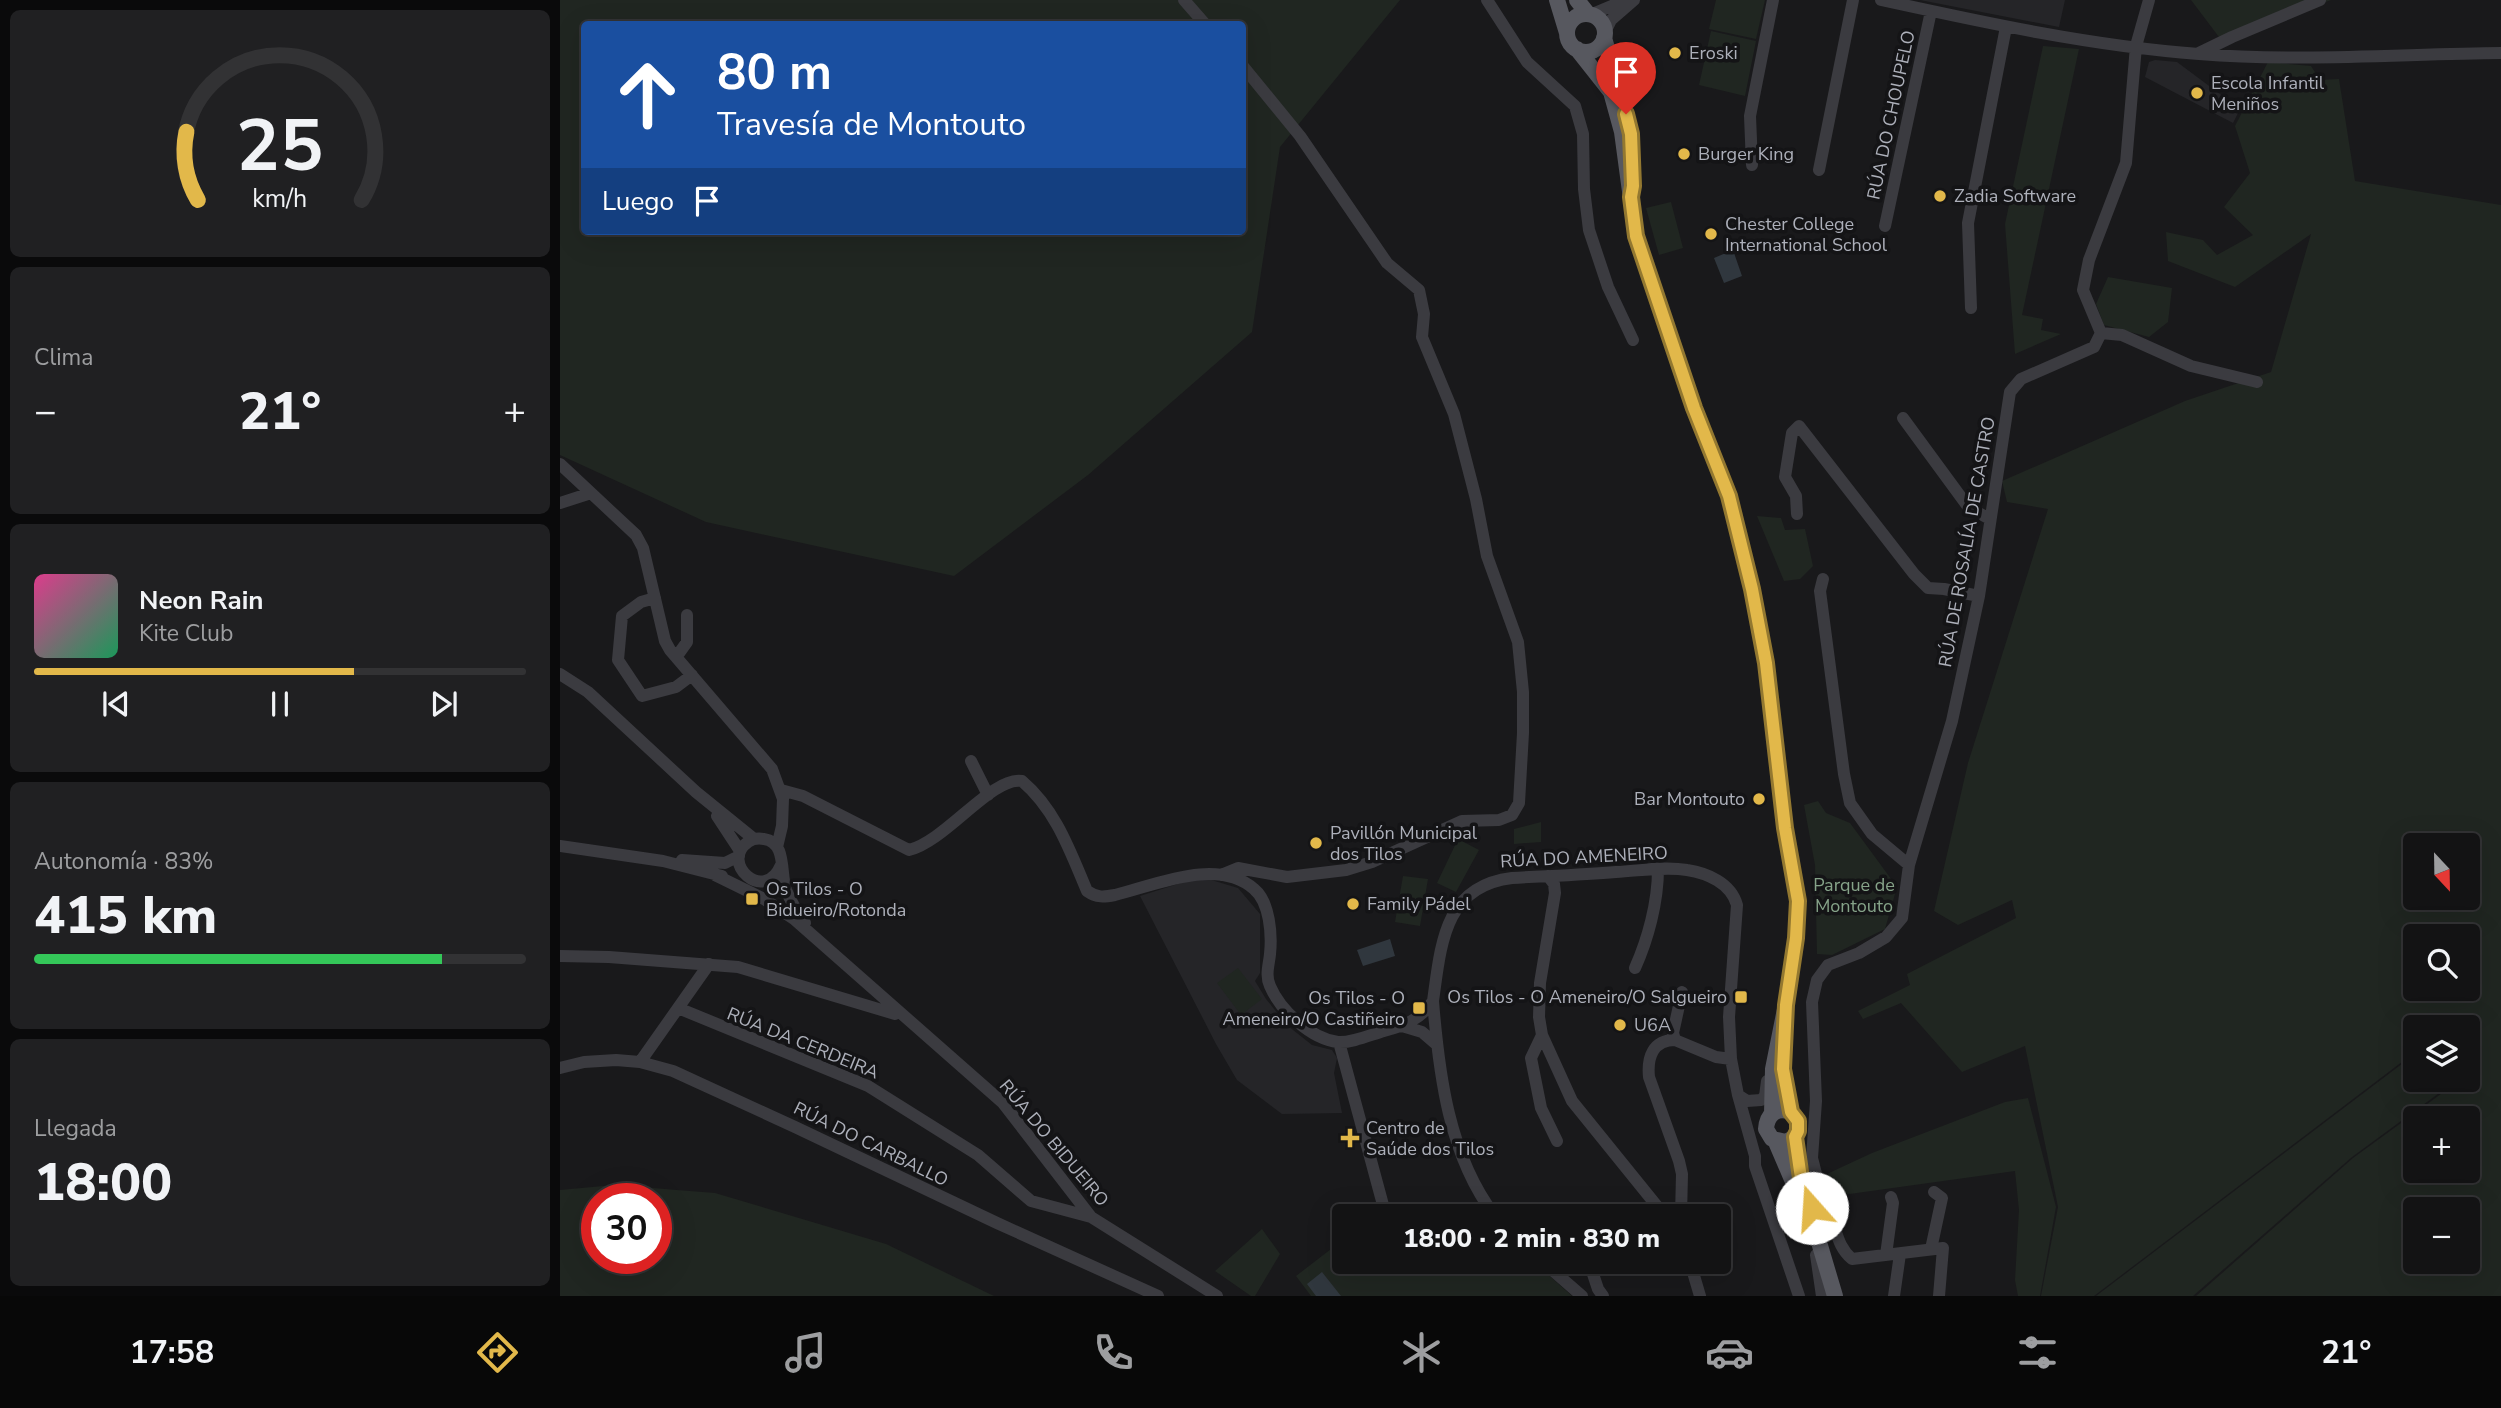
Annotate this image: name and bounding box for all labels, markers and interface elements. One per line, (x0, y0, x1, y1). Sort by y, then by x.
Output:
street label: RÚA DO CHOUPELO (1861, 28, 1921, 202)
text: 80 m (717, 39, 832, 106)
place label: Eroski (1689, 41, 1738, 65)
pin (1596, 42, 1656, 114)
marker: Eroski (1667, 45, 1683, 61)
icon: ahead (602, 49, 693, 140)
icon: arrive (1607, 53, 1645, 91)
place label: Escola Infantil Meniños (2211, 71, 2325, 116)
marker: Escola Infantil Meniños (2189, 85, 2205, 101)
text: 25 (236, 96, 324, 196)
text: Travesía de Montouto (717, 103, 1026, 146)
place label: Burger King (1698, 142, 1794, 166)
marker: Burger King (1676, 146, 1692, 162)
text: km/h (252, 181, 308, 215)
icon: arrive (688, 182, 726, 220)
text: Luego (602, 184, 674, 219)
place label: Zadia Software (1954, 184, 2076, 208)
marker: Zadia Software (1932, 188, 1948, 204)
place label: Chester College International School (1725, 212, 1888, 257)
marker: Chester College International School (1703, 226, 1719, 242)
text: Clima (34, 342, 94, 373)
text: 21° (239, 376, 321, 447)
text: − (34, 386, 57, 437)
text: + (503, 386, 526, 437)
street label: RÚA DE ROSALÍA DE CASTRO (1933, 415, 2001, 669)
text: Neon Rain (139, 583, 264, 618)
text: Kite Club (139, 618, 233, 649)
icon: previous (97, 685, 135, 723)
icon: pause (261, 685, 299, 723)
icon: next (425, 685, 463, 723)
place label: Bar Montouto (1634, 787, 1745, 811)
marker: Bar Montouto (1751, 791, 1767, 807)
place label: Pavillón Municipal dos Tilos (1330, 821, 1478, 866)
north arrow (2403, 833, 2480, 910)
map controls (2403, 833, 2480, 1274)
marker: Pavillón Municipal dos Tilos (1308, 835, 1324, 851)
street label: RÚA DO AMENEIRO (1500, 841, 1668, 873)
text: Autonomía · 83% (34, 846, 214, 877)
park label: Parque de Montouto (1813, 873, 1895, 918)
place label: Os Tilos - O Bidueiro/Rotonda (766, 877, 906, 922)
text: 415 km (34, 880, 217, 951)
marker: Os Tilos - O Bidueiro/Rotonda (744, 891, 760, 907)
place label: Family Pádel (1367, 892, 1471, 916)
marker: Family Pádel (1345, 896, 1361, 912)
button: search (2403, 924, 2480, 1001)
place label: Os Tilos - O Ameneiro/O Salgueiro (1447, 985, 1727, 1009)
place label: Os Tilos - O Ameneiro/O Castiñeiro (1223, 986, 1405, 1031)
marker: Os Tilos - O Ameneiro/O Salgueiro (1733, 989, 1749, 1005)
marker: Os Tilos - O Ameneiro/O Castiñeiro (1411, 1000, 1427, 1016)
street label: RÚA DA CERDEIRA (724, 1002, 882, 1084)
place label: U6A (1634, 1013, 1671, 1037)
button: layers (2403, 1015, 2480, 1092)
marker: U6A (1612, 1017, 1628, 1033)
street label: RÚA DO BIDUEIRO (994, 1075, 1114, 1211)
street label: RÚA DO CARBALLO (790, 1096, 952, 1192)
button: + (2403, 1106, 2480, 1183)
text: Llegada (34, 1113, 117, 1144)
place label: Centro de Saúde dos Tilos (1366, 1116, 1494, 1161)
marker: Centro de Saúde dos Tilos (1340, 1128, 1360, 1148)
text: 18:00 (34, 1147, 172, 1218)
position arrow (1775, 1171, 1849, 1245)
speed limit sign: 30 (581, 1183, 672, 1274)
button: − (2403, 1197, 2480, 1274)
text: 18:00 · 2 min · 830 m (1403, 1221, 1660, 1256)
icon: directions (473, 1328, 522, 1377)
icon: music (781, 1328, 830, 1377)
icon: phone (1089, 1328, 1138, 1377)
icon: climate (1397, 1328, 1446, 1377)
icon: car (1705, 1328, 1754, 1377)
icon: filters (2013, 1328, 2062, 1377)
text: 17:58 (129, 1331, 214, 1374)
text: 21° (2321, 1331, 2371, 1374)

